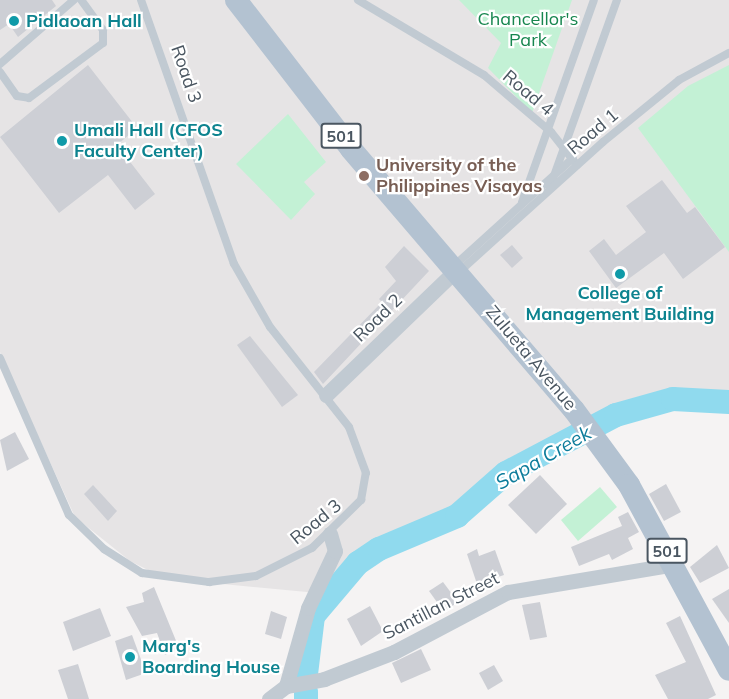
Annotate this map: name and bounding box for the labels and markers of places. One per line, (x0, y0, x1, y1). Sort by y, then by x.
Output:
place label: Pidlaoan Hall (26, 10, 142, 32)
marker: Pidlaoan Hall (7, 14, 21, 28)
place label: Umali Hall (CFOS Faculty Center) (74, 120, 223, 162)
marker: Umali Hall (CFOS Faculty Center) (55, 134, 69, 148)
place label: University of the Philippines Visayas (376, 155, 542, 198)
marker: University of the Philippines Visayas (357, 169, 371, 183)
marker: College of Management Building (613, 267, 627, 281)
place label: College of Management Building (526, 283, 714, 326)
place label: Marg's Boarding House (142, 636, 280, 678)
marker: Marg's Boarding House (123, 650, 137, 664)

